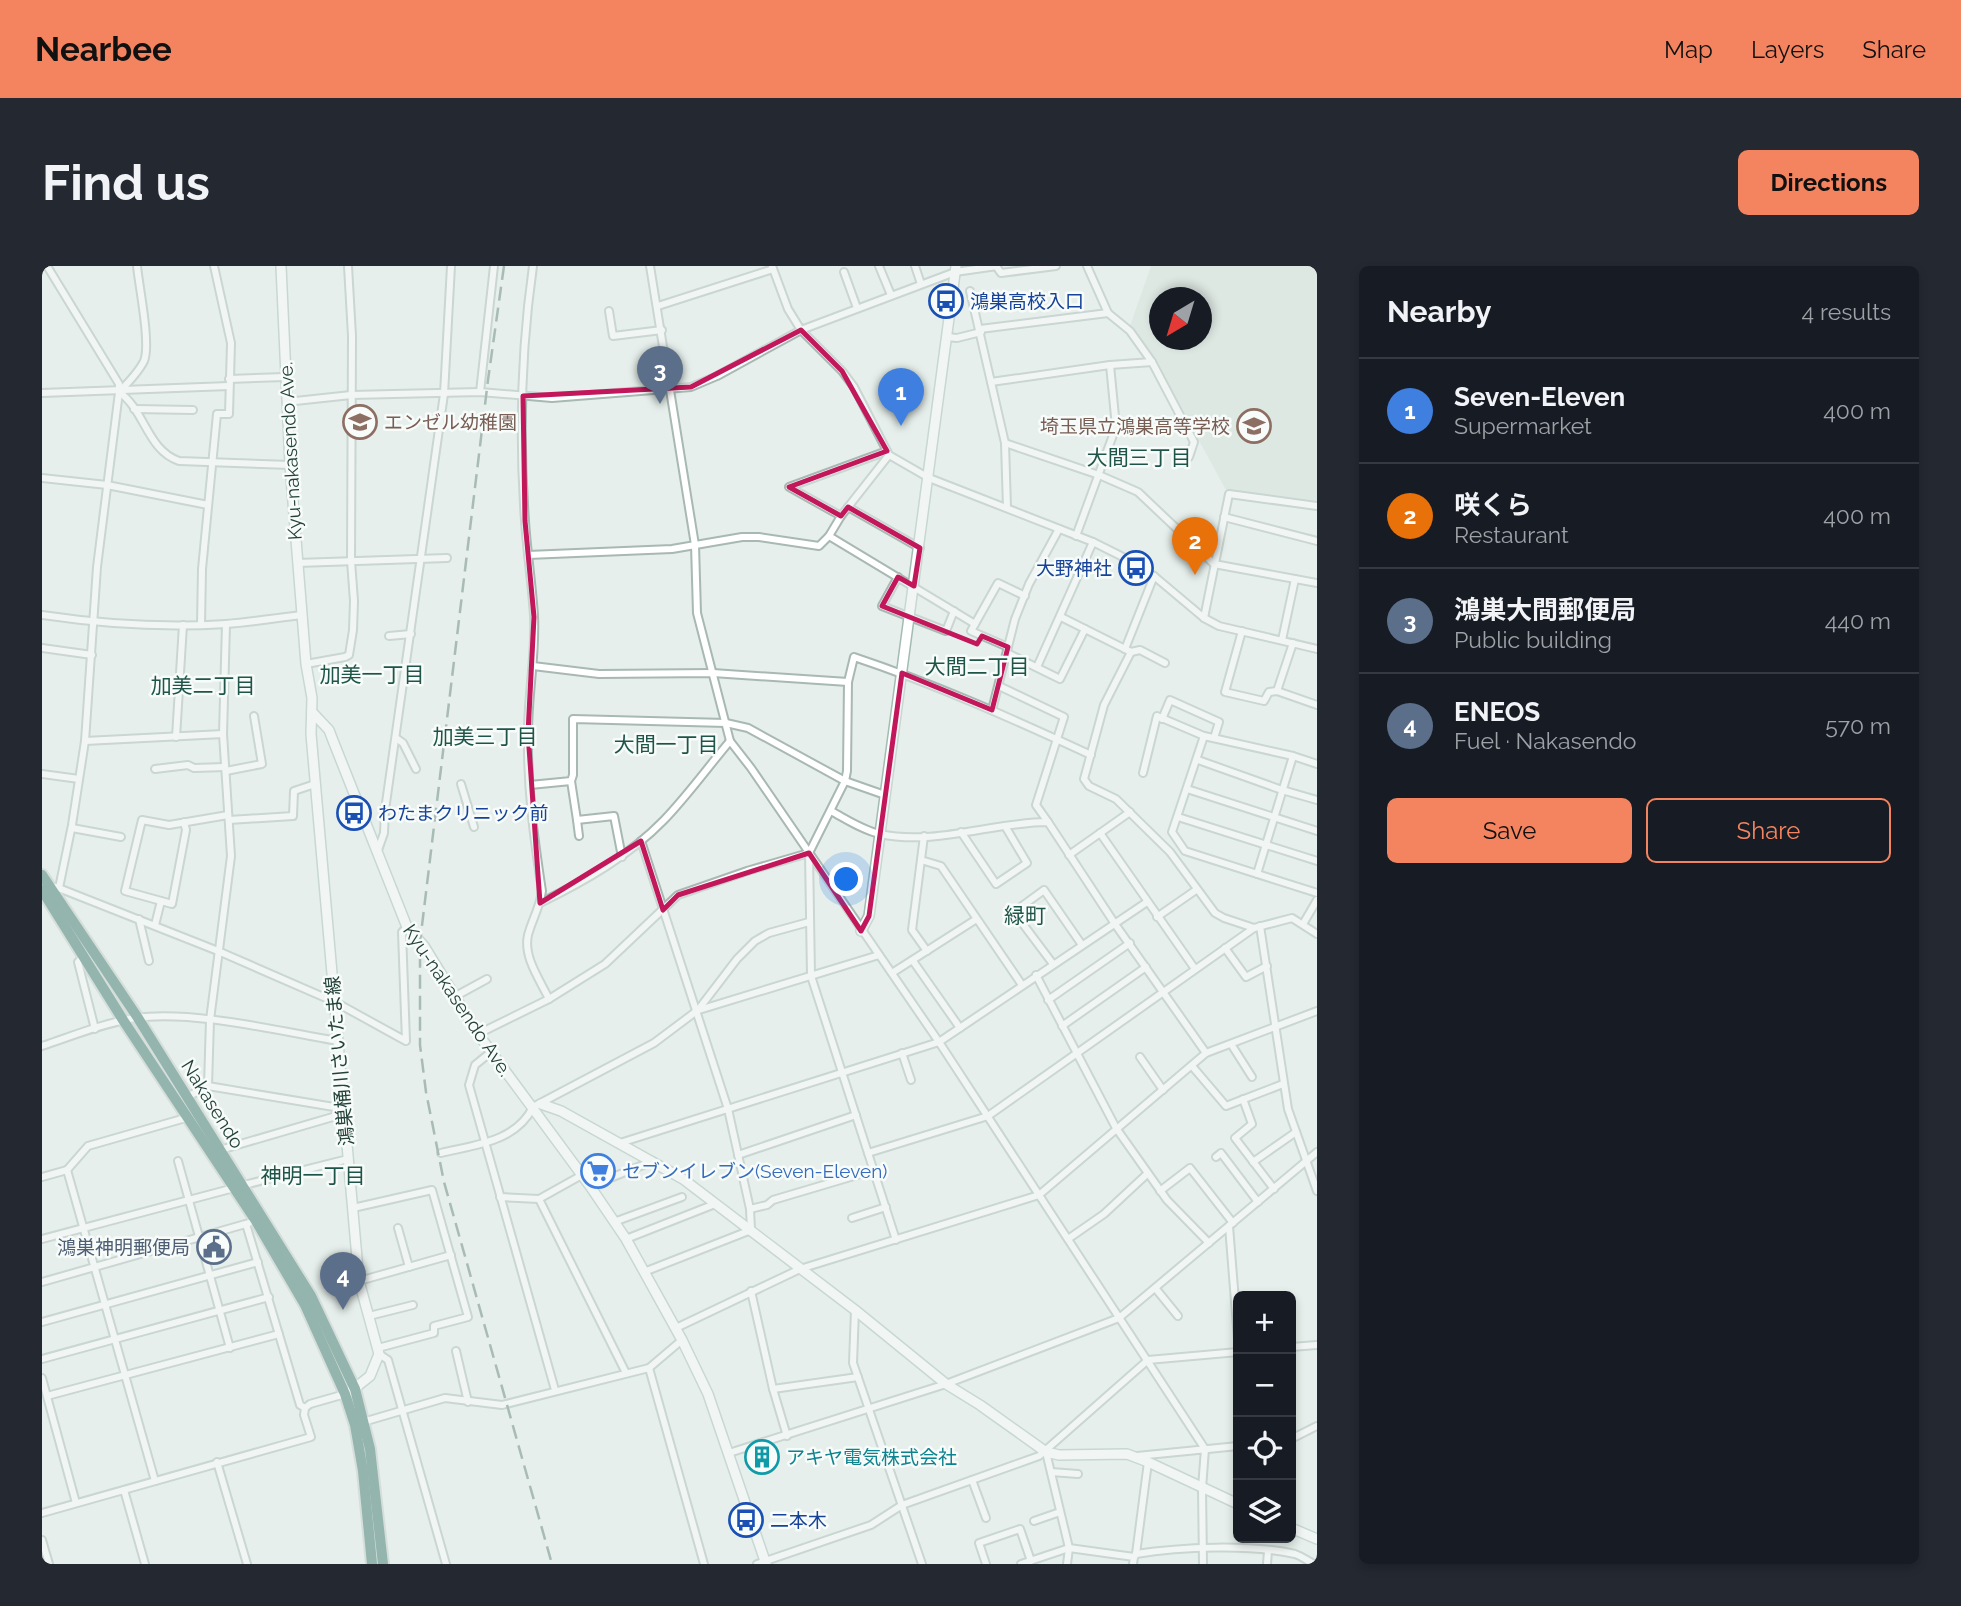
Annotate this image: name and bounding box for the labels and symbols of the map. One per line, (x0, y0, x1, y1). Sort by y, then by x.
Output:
bus stop icon: 鴻巣高校入口 (927, 282, 965, 320)
north arrow (1149, 287, 1212, 350)
place label: 鴻巣高校入口 (970, 290, 1084, 312)
pin: 3 (637, 346, 683, 404)
street label: Kyu-nakasendo Ave. (274, 361, 306, 541)
pin: 1 (878, 368, 924, 426)
school or university icon: エンゼル幼稚園 (341, 403, 379, 441)
school or university icon: 埼玉県立鴻巣高等学校 (1235, 407, 1273, 445)
place label: エンゼル幼稚園 (384, 411, 517, 433)
place label: 埼玉県立鴻巣高等学校 (1040, 415, 1230, 437)
district label: 大間三丁目 (1087, 445, 1192, 470)
pin: 2 (1172, 517, 1218, 575)
bus stop icon: 大野神社 (1117, 549, 1155, 587)
place label: 大野神社 (1036, 557, 1112, 579)
district label: 大間二丁目 (925, 654, 1030, 679)
district label: 加美一丁目 (320, 662, 425, 687)
district label: 加美二丁目 (151, 673, 256, 698)
district label: 加美三丁目 (433, 724, 538, 749)
district label: 大間一丁目 (614, 732, 719, 757)
bus stop icon: わたまクリニック前 (335, 794, 373, 832)
place label: わたまクリニック前 (378, 802, 548, 824)
your location (829, 862, 863, 896)
district label: 緑町 (1004, 903, 1046, 928)
street label: Kyu-nakasendo Ave. (399, 920, 517, 1080)
street label: 鴻巣桶川さいたま線 (321, 975, 357, 1147)
street label: Nakasendo (177, 1056, 249, 1152)
supermarket icon: セブンイレブン(Seven-Eleven) (579, 1152, 617, 1190)
place label: セブンイレブン(Seven-Eleven) (622, 1160, 887, 1182)
district label: 神明一丁目 (261, 1163, 366, 1188)
public building icon: 鴻巣神明郵便局 (195, 1228, 233, 1266)
place label: 鴻巣神明郵便局 (57, 1236, 190, 1258)
pin: 4 (320, 1252, 366, 1310)
building icon: アキヤ電気株式会社 (743, 1438, 781, 1476)
place label: アキヤ電気株式会社 (786, 1446, 957, 1468)
bus stop icon: 二本木 (727, 1501, 765, 1539)
place label: 二本木 (770, 1509, 827, 1531)

